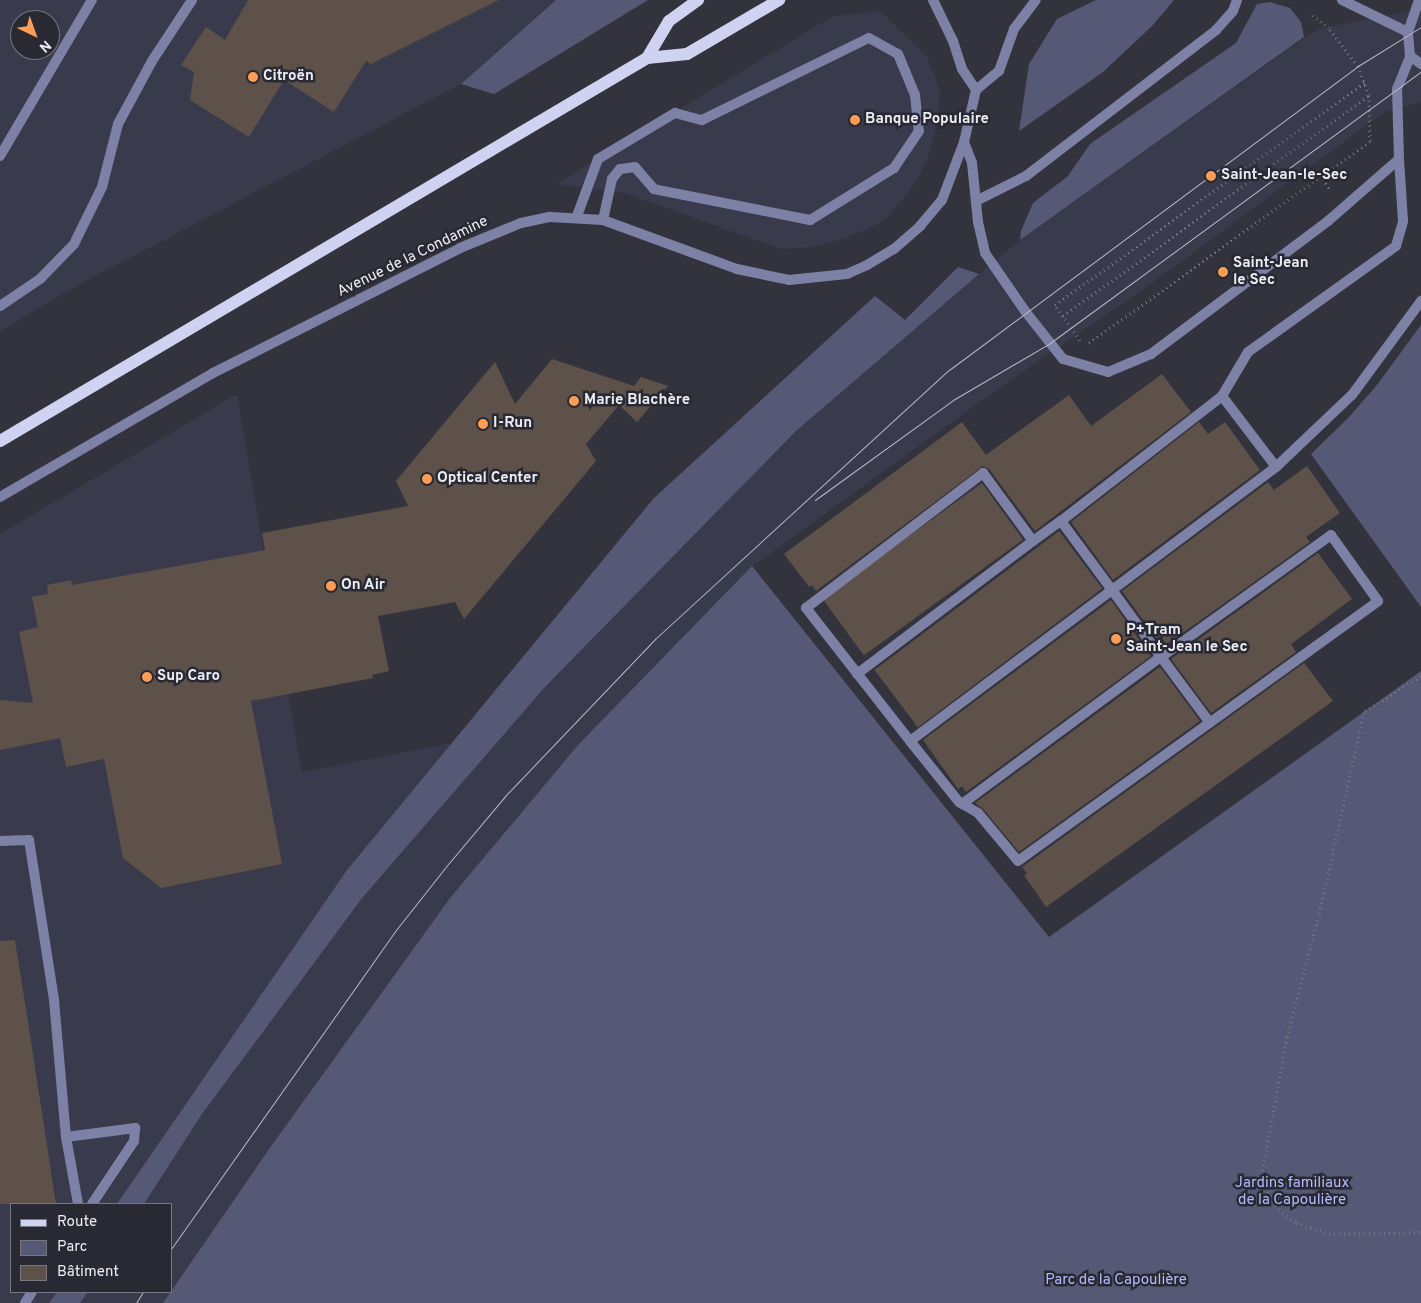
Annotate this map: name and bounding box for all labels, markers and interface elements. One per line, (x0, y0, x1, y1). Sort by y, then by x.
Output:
north arrow (10, 10, 60, 60)
text: N (35, 36, 54, 55)
place label: Citroën (263, 68, 314, 86)
marker: Citroën (247, 71, 259, 83)
place label: Banque Populaire (865, 111, 989, 129)
marker: Banque Populaire (849, 114, 861, 126)
place label: Saint-Jean-le-Sec (1221, 167, 1347, 185)
marker: Saint-Jean-le-Sec (1205, 170, 1217, 182)
street label: Avenue de la Condamine (335, 213, 491, 301)
place label: Saint-Jean le Sec (1233, 254, 1309, 289)
marker: Saint-Jean le Sec (1217, 266, 1229, 278)
place label: Marie Blachère (584, 392, 690, 410)
marker: Marie Blachère (568, 395, 580, 407)
place label: I-Run (493, 415, 532, 433)
marker: I-Run (477, 418, 489, 430)
place label: Optical Center (437, 470, 538, 488)
marker: Optical Center (421, 473, 433, 485)
place label: On Air (341, 577, 386, 595)
marker: On Air (325, 580, 337, 592)
place label: P+Tram Saint-Jean le Sec (1126, 621, 1248, 656)
marker: P+Tram Saint-Jean le Sec (1110, 633, 1122, 645)
place label: Sup Caro (157, 668, 220, 686)
marker: Sup Caro (141, 671, 153, 683)
park label: Jardins familiaux de la Capoulière (1235, 1174, 1349, 1209)
legend (10, 1203, 172, 1293)
text: Route (57, 1213, 97, 1232)
text: Parc (57, 1238, 87, 1257)
text: Bâtiment (57, 1263, 119, 1282)
park label: Parc de la Capoulière (1045, 1272, 1187, 1290)

